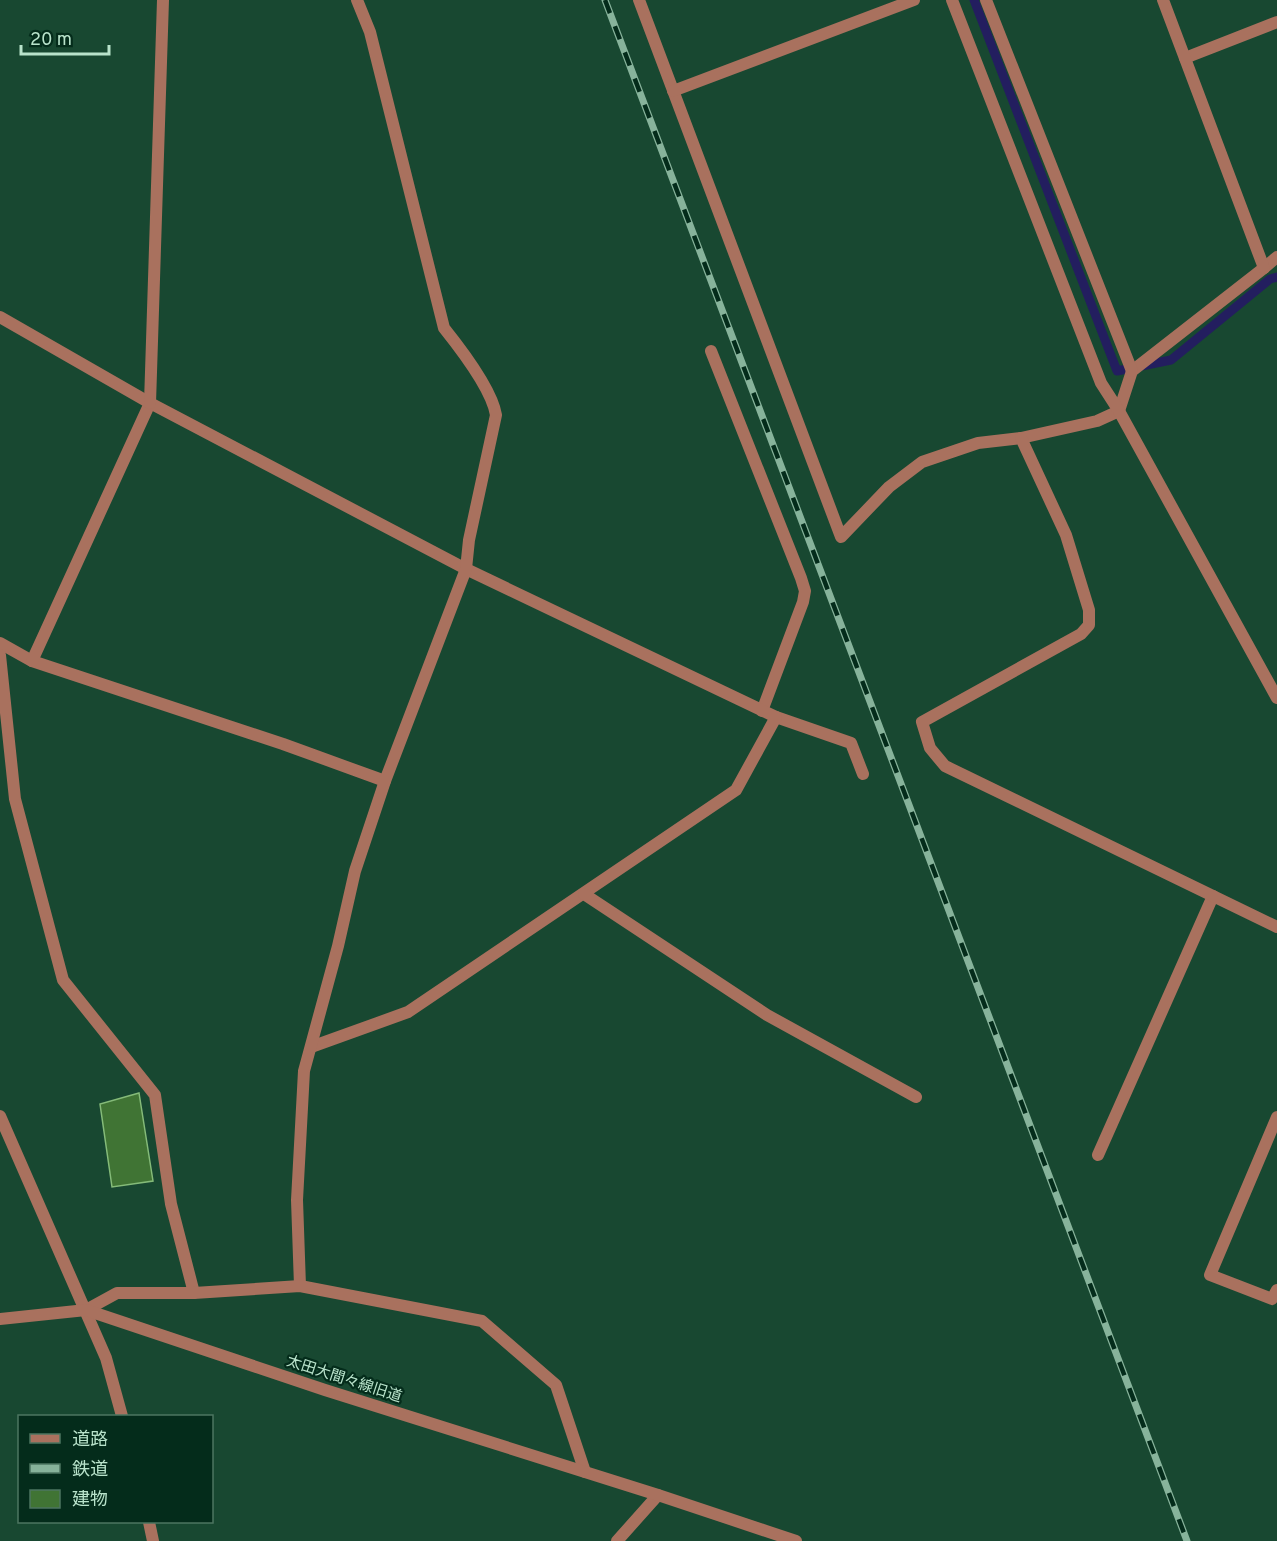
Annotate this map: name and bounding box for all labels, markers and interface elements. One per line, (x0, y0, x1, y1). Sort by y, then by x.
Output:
scale bar (21, 18, 110, 56)
text: 20 m (30, 29, 72, 52)
street label: 太田大間々線旧道 (284, 1352, 404, 1408)
legend (18, 1415, 213, 1523)
text: 道路 (72, 1429, 108, 1452)
text: 鉄道 (72, 1459, 108, 1482)
text: 建物 (72, 1489, 108, 1512)

